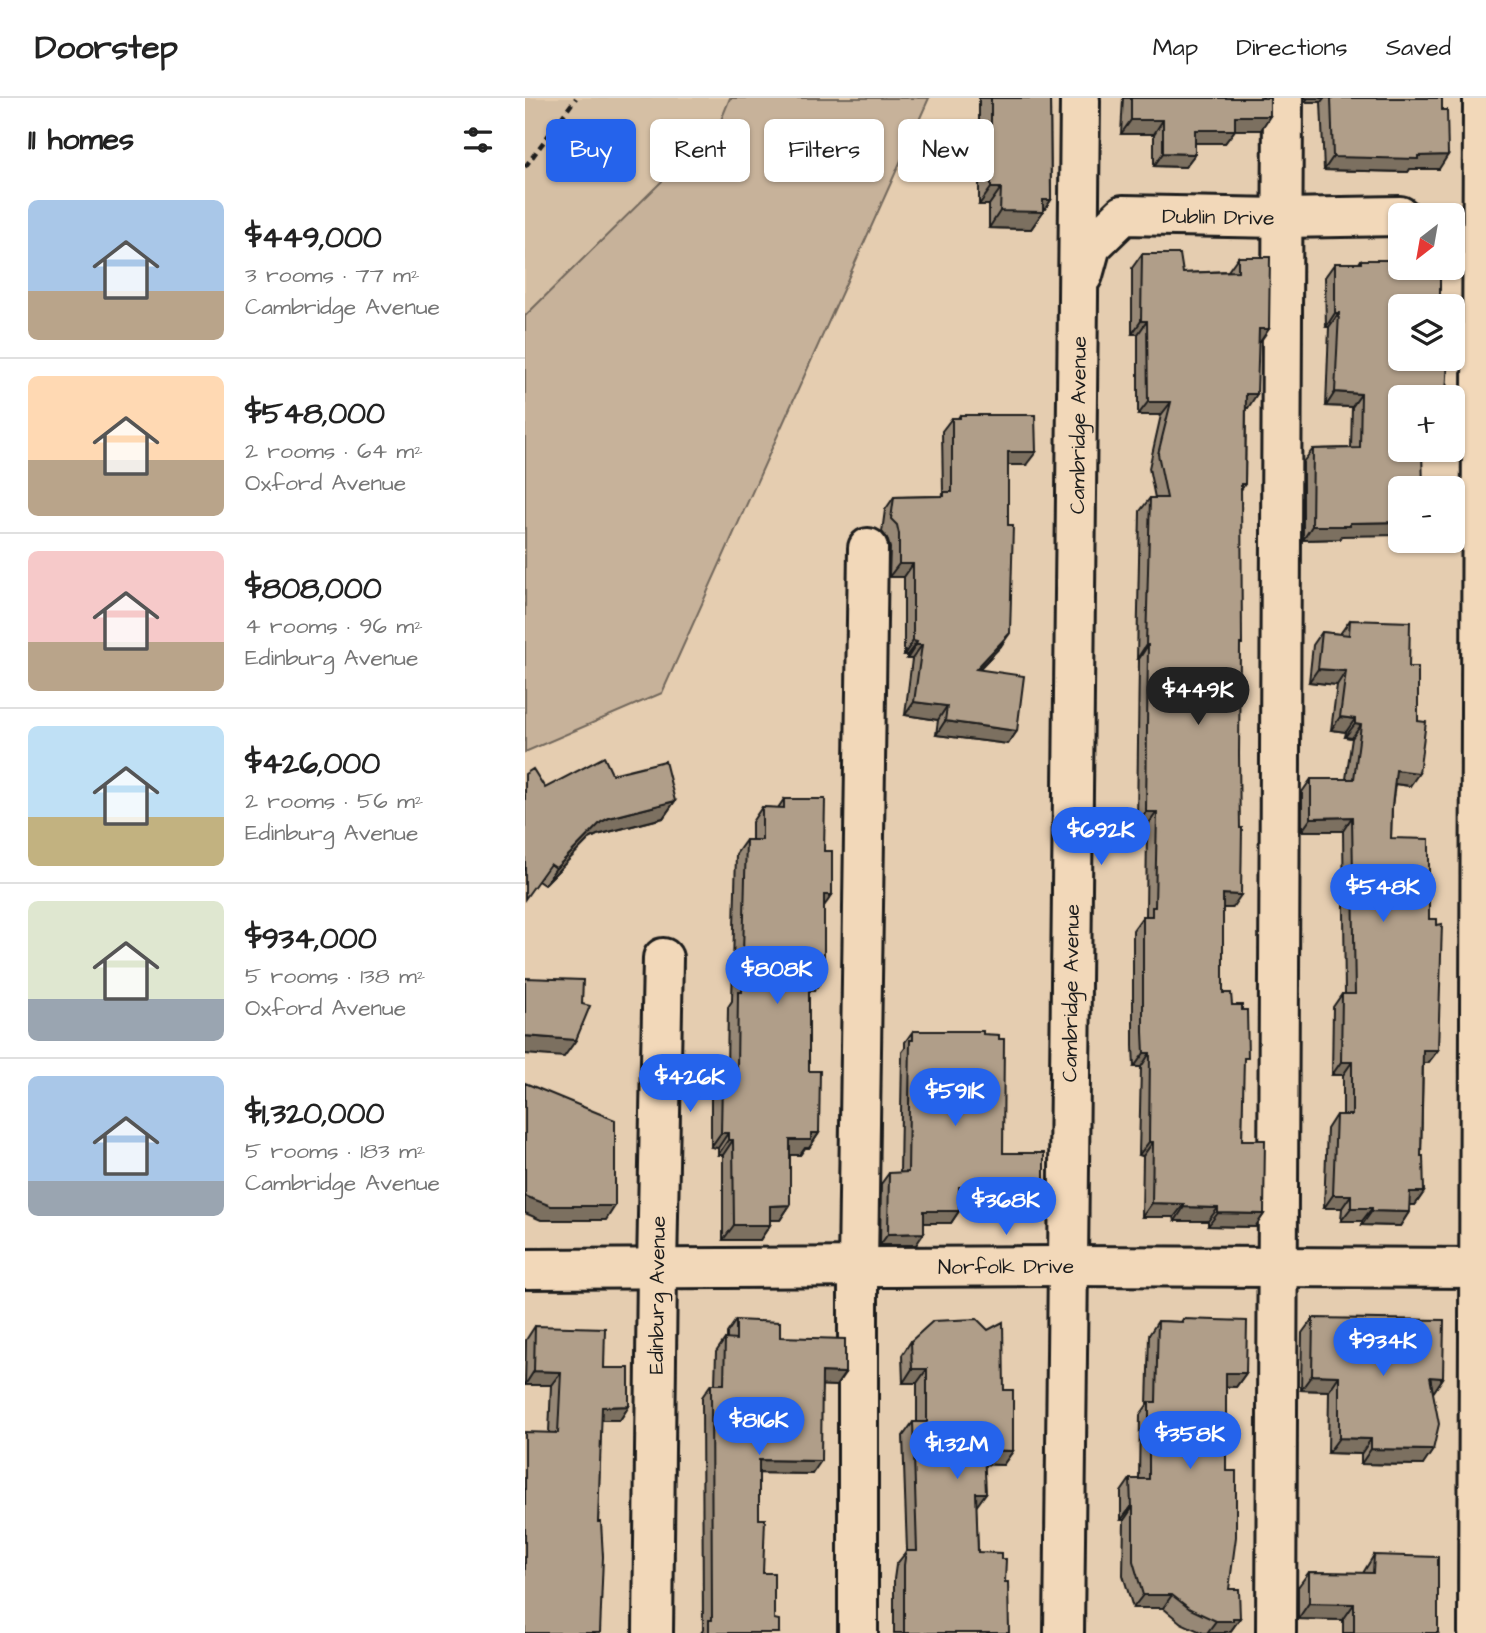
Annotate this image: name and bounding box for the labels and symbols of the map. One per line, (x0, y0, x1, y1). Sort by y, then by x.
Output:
street label: Dublin Drive (1162, 201, 1275, 232)
north arrow (1388, 203, 1465, 280)
street label: Cambridge Avenue (1063, 336, 1094, 514)
pin: $449K (1149, 668, 1247, 727)
pin: $692K (1052, 808, 1150, 867)
pin: $548K (1334, 864, 1432, 924)
street label: Cambridge Avenue (1055, 904, 1087, 1082)
pin: $808K (728, 946, 826, 1006)
pin: $426K (641, 1054, 739, 1114)
pin: $591K (906, 1068, 1004, 1128)
pin: $368K (957, 1178, 1055, 1237)
street label: Edinburg Avenue (641, 1216, 673, 1374)
street label: Norfolk Drive (938, 1251, 1074, 1281)
pin: $934K (1334, 1318, 1432, 1378)
pin: $816K (710, 1398, 808, 1457)
pin: $358K (1141, 1412, 1239, 1471)
pin: $1.32M (900, 1422, 1014, 1481)

